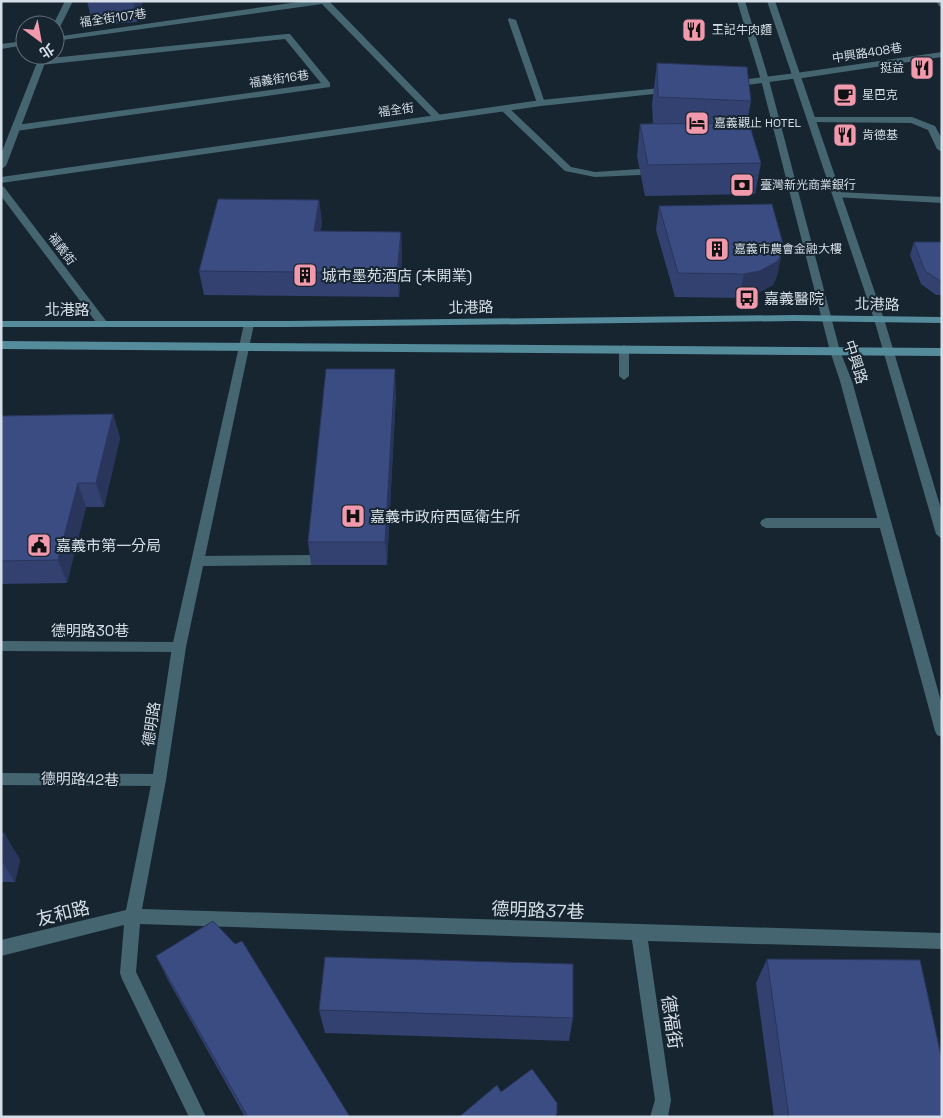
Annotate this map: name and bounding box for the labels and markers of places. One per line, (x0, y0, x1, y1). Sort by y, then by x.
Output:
restaurant icon: 王記牛肉麵 (681, 17, 707, 43)
place label: 王記牛肉麵 (712, 22, 772, 38)
restaurant icon: 挺益 (909, 55, 935, 81)
place label: 挺益 (880, 60, 904, 76)
cafe icon: 星巴克 (832, 82, 858, 108)
place label: 星巴克 (862, 87, 898, 103)
hotel icon: 嘉義觀止 HOTEL (684, 110, 710, 136)
place label: 嘉義觀止 HOTEL (714, 115, 801, 131)
restaurant icon: 肯德基 (832, 122, 858, 148)
place label: 肯德基 (862, 127, 898, 143)
bank icon: 臺灣新光商業銀行 (729, 172, 755, 198)
place label: 臺灣新光商業銀行 (760, 177, 856, 193)
building icon: 嘉義市農會金融大樓 (704, 236, 730, 262)
place label: 嘉義市農會金融大樓 (734, 241, 842, 257)
building icon: 城市墨苑酒店 (未開業) (292, 262, 318, 288)
place label: 城市墨苑酒店 (未開業) (322, 266, 472, 286)
bus stop icon: 嘉義醫院 (734, 285, 760, 311)
place label: 嘉義醫院 (764, 289, 824, 308)
hospital icon: 嘉義市政府西區衛生所 (340, 503, 366, 529)
place label: 嘉義市政府西區衛生所 (370, 507, 520, 526)
public building icon: 嘉義市第一分局 (26, 532, 52, 558)
place label: 嘉義市第一分局 (56, 536, 161, 555)

